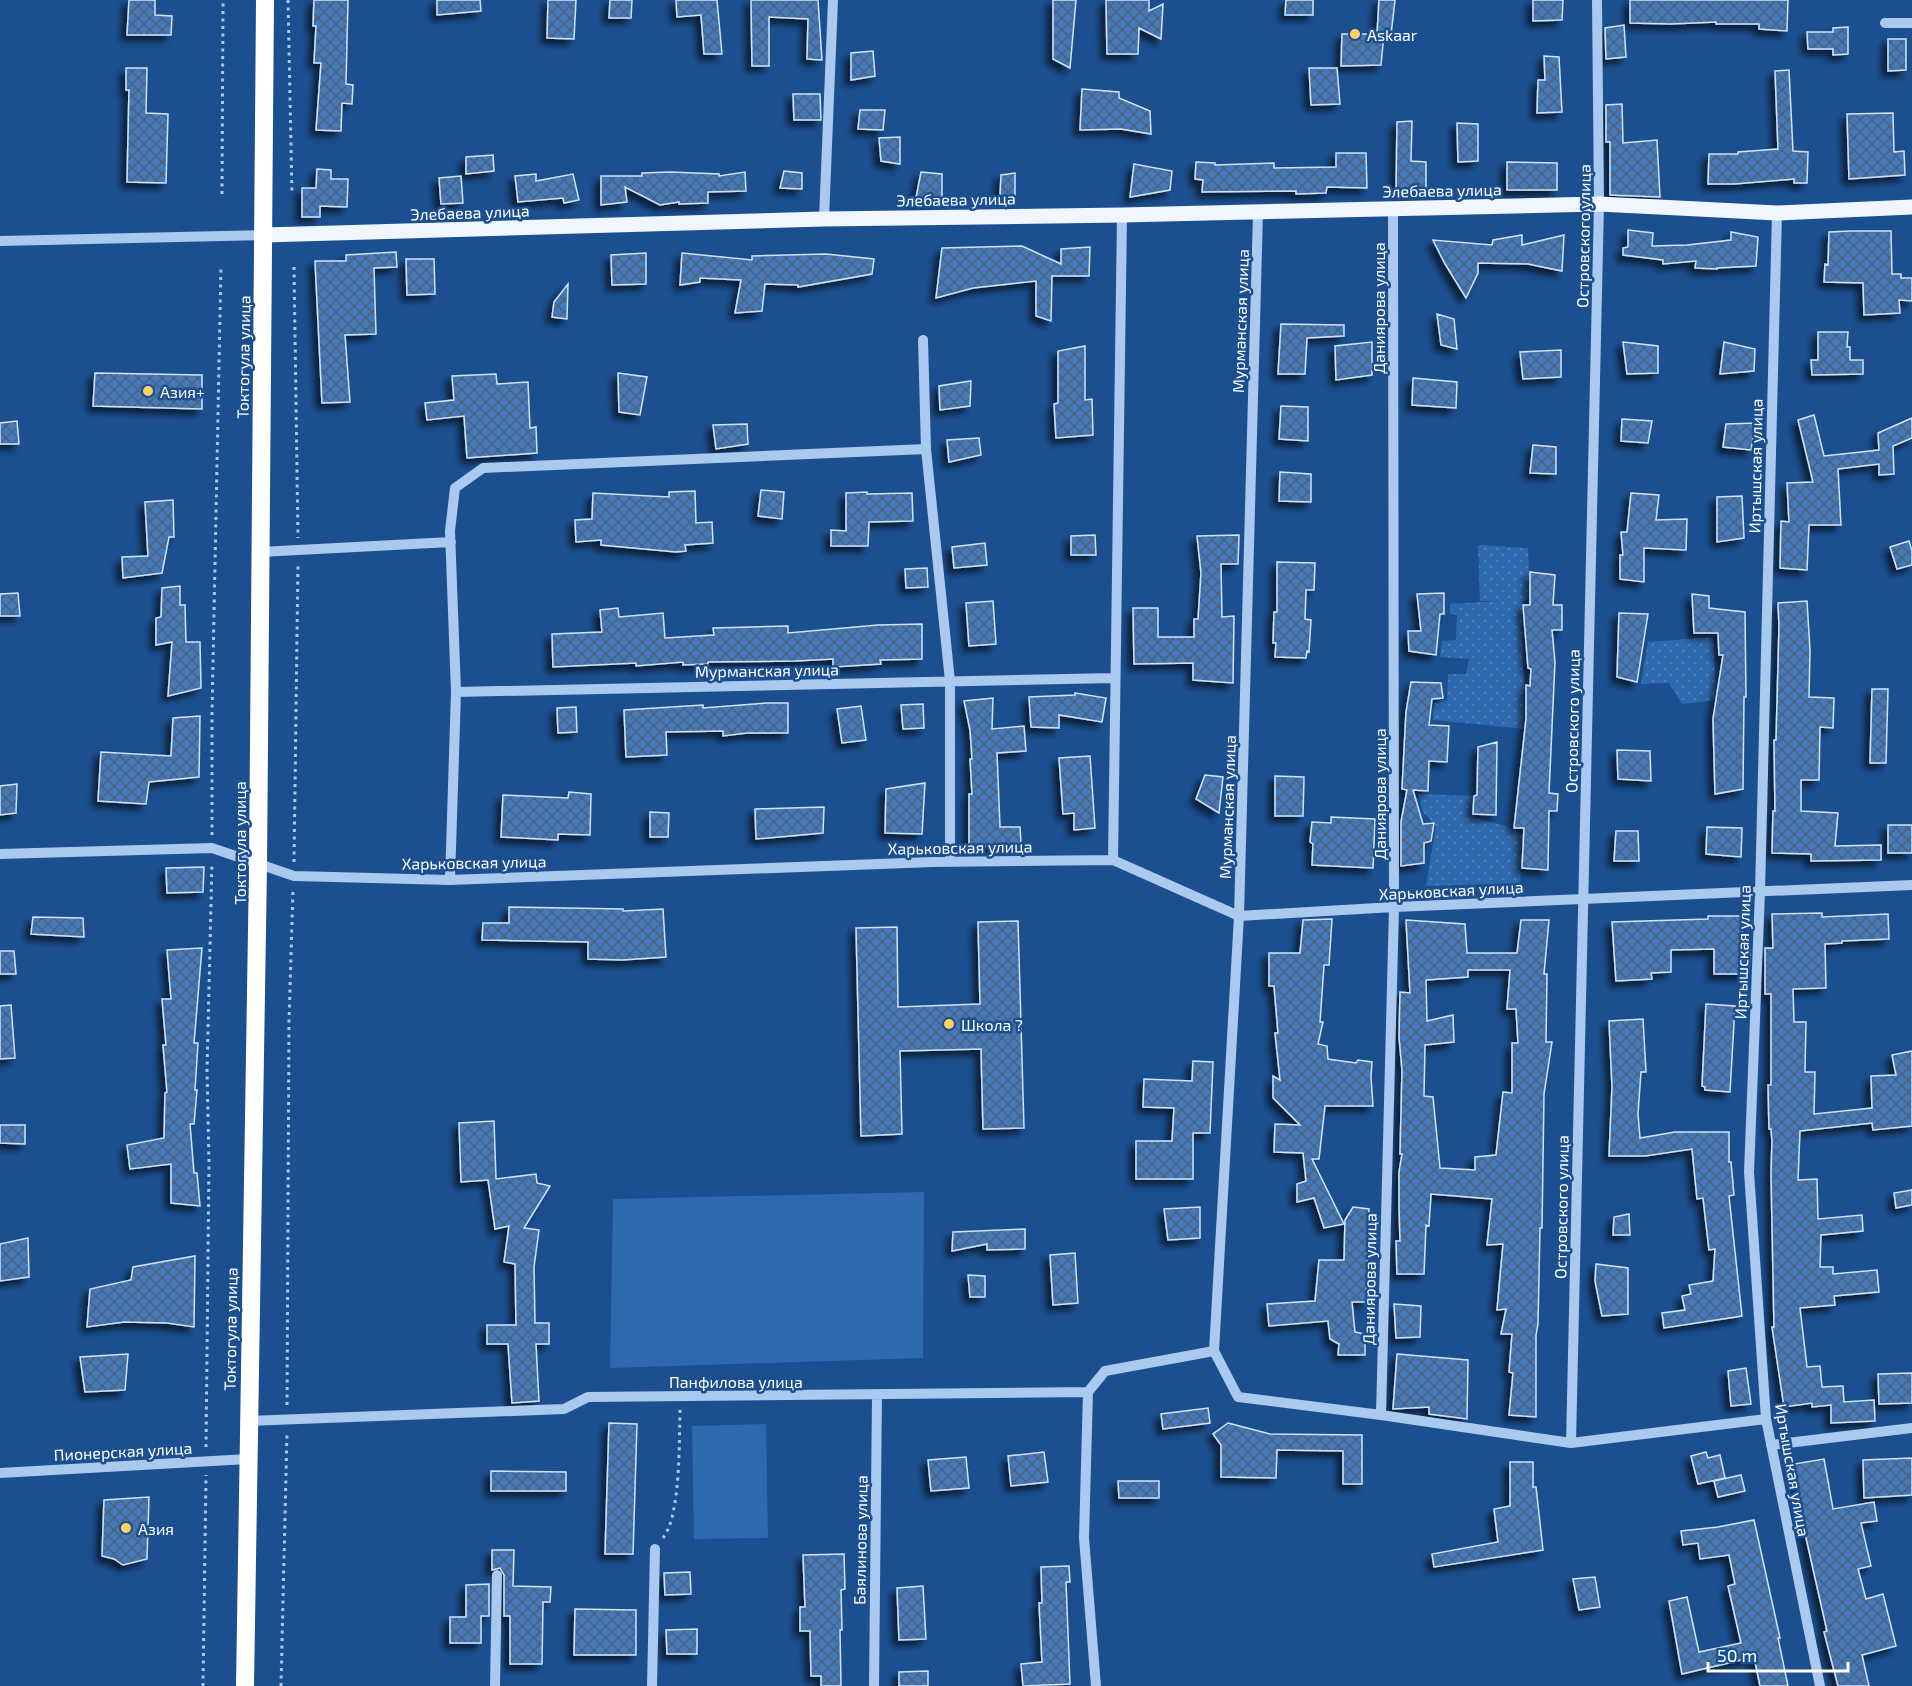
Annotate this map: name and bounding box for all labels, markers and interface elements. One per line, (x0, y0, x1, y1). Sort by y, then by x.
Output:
place label: Askaar (1367, 25, 1418, 44)
marker: Askaar (1348, 27, 1362, 41)
street label: Островского улица (1572, 164, 1595, 308)
street label: Элебаева улица (1382, 179, 1502, 202)
street label: Элебаева улица (896, 188, 1016, 211)
street label: Элебаева улица (410, 200, 530, 225)
street label: Даниярова улица (1369, 242, 1389, 374)
street label: Мурманская улица (1228, 249, 1253, 393)
street label: Токтогула улица (232, 295, 255, 419)
place label: Aзия+ (160, 382, 205, 401)
marker: Aзия+ (141, 384, 155, 398)
street label: Иртышская улица (1744, 398, 1767, 534)
street label: Островского улица (1561, 649, 1584, 793)
street label: Мурманская улица (695, 659, 839, 682)
street label: Даниярова улица (1370, 728, 1390, 860)
street label: Мурманская улица (1215, 735, 1240, 879)
street label: Токтогула улица (230, 781, 250, 905)
street label: Харьковская улица (887, 836, 1033, 859)
street label: Харьковская улица (401, 851, 547, 874)
street label: Харьковская улица (1378, 877, 1524, 904)
street label: Иртышская улица (1730, 884, 1755, 1020)
place label: Школа ? (961, 1015, 1023, 1034)
marker: Школа ? (942, 1017, 956, 1031)
street label: Островского улица (1550, 1135, 1573, 1279)
street label: Даниярова улица (1358, 1213, 1381, 1345)
street label: Токтогула улица (219, 1267, 242, 1391)
street label: Панфилова улица (669, 1372, 803, 1392)
street label: Иртышская улица (1771, 1402, 1814, 1538)
street label: Пионерская улица (53, 1438, 193, 1465)
street label: Баялинова улица (849, 1475, 872, 1605)
place label: Aзия (138, 1519, 174, 1538)
marker: Aзия (119, 1521, 133, 1535)
scale bar (1708, 1635, 1848, 1673)
text: 50 m (1717, 1644, 1757, 1666)

